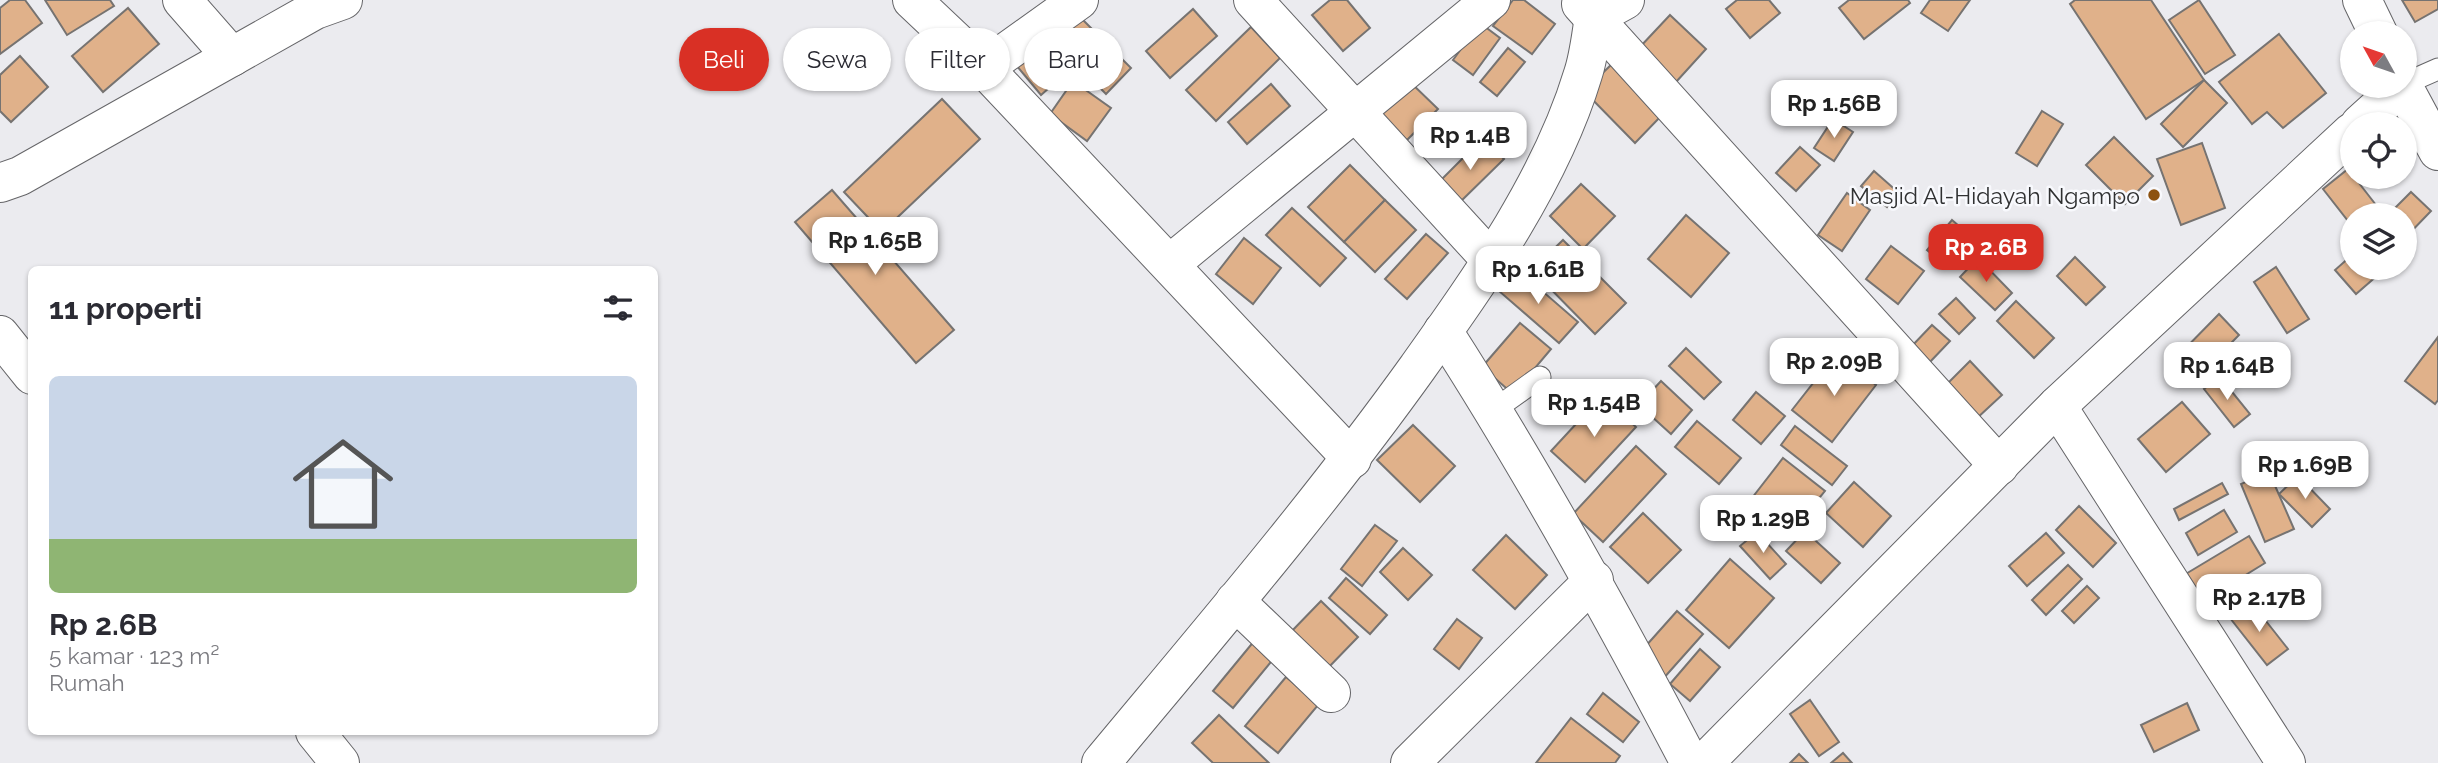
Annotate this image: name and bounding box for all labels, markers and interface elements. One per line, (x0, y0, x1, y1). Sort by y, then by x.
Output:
north arrow (2340, 21, 2417, 98)
map controls (2340, 21, 2417, 280)
chip: Beli (679, 28, 769, 91)
chip: Sewa (783, 28, 891, 91)
chip: Filter (905, 28, 1010, 91)
chip: Baru (1024, 28, 1123, 91)
pin: Rp 1.56B (1762, 80, 1906, 140)
text: Rp 1.56B (1787, 89, 1881, 116)
button: locate (2340, 112, 2417, 189)
pin: Rp 1.4B (1405, 113, 1535, 172)
text: Rp 1.4B (1430, 121, 1510, 148)
place label: Masjid Al-Hidayah Ngampo (1850, 182, 2140, 209)
marker: Masjid Al-Hidayah Ngampo (2146, 187, 2162, 203)
button: layers (2340, 203, 2417, 280)
pin: Rp 1.65B (803, 218, 947, 277)
pin: Rp 2.6B (1921, 224, 2051, 284)
text: Rp 1.65B (828, 226, 922, 253)
text: Rp 2.6B (1944, 233, 2028, 260)
pin: Rp 1.61B (1466, 246, 1610, 306)
text: Rp 1.61B (1492, 255, 1584, 282)
icon: filters (599, 289, 637, 327)
text: 11 properti (49, 291, 202, 326)
pin: Rp 2.09B (1762, 338, 1906, 398)
pin: Rp 1.64B (2155, 342, 2299, 402)
text: Rp 2.09B (1786, 347, 1882, 374)
text: Rp 1.64B (2180, 351, 2274, 378)
pin: Rp 1.54B (1522, 380, 1666, 439)
text: Rp 1.54B (1547, 388, 1641, 415)
icon: home (280, 421, 406, 547)
pin: Rp 1.69B (2233, 442, 2377, 501)
text: Rp 1.69B (2258, 450, 2352, 477)
pin: Rp 1.29B (1691, 496, 1835, 555)
text: Rp 1.29B (1716, 504, 1810, 531)
pin: Rp 2.17B (2187, 574, 2331, 634)
text: Rp 2.17B (2212, 583, 2306, 610)
text: Rp 2.6B (49, 607, 157, 642)
text: 5 kamar · 123 m² (49, 642, 219, 669)
text: Rumah (49, 669, 125, 696)

